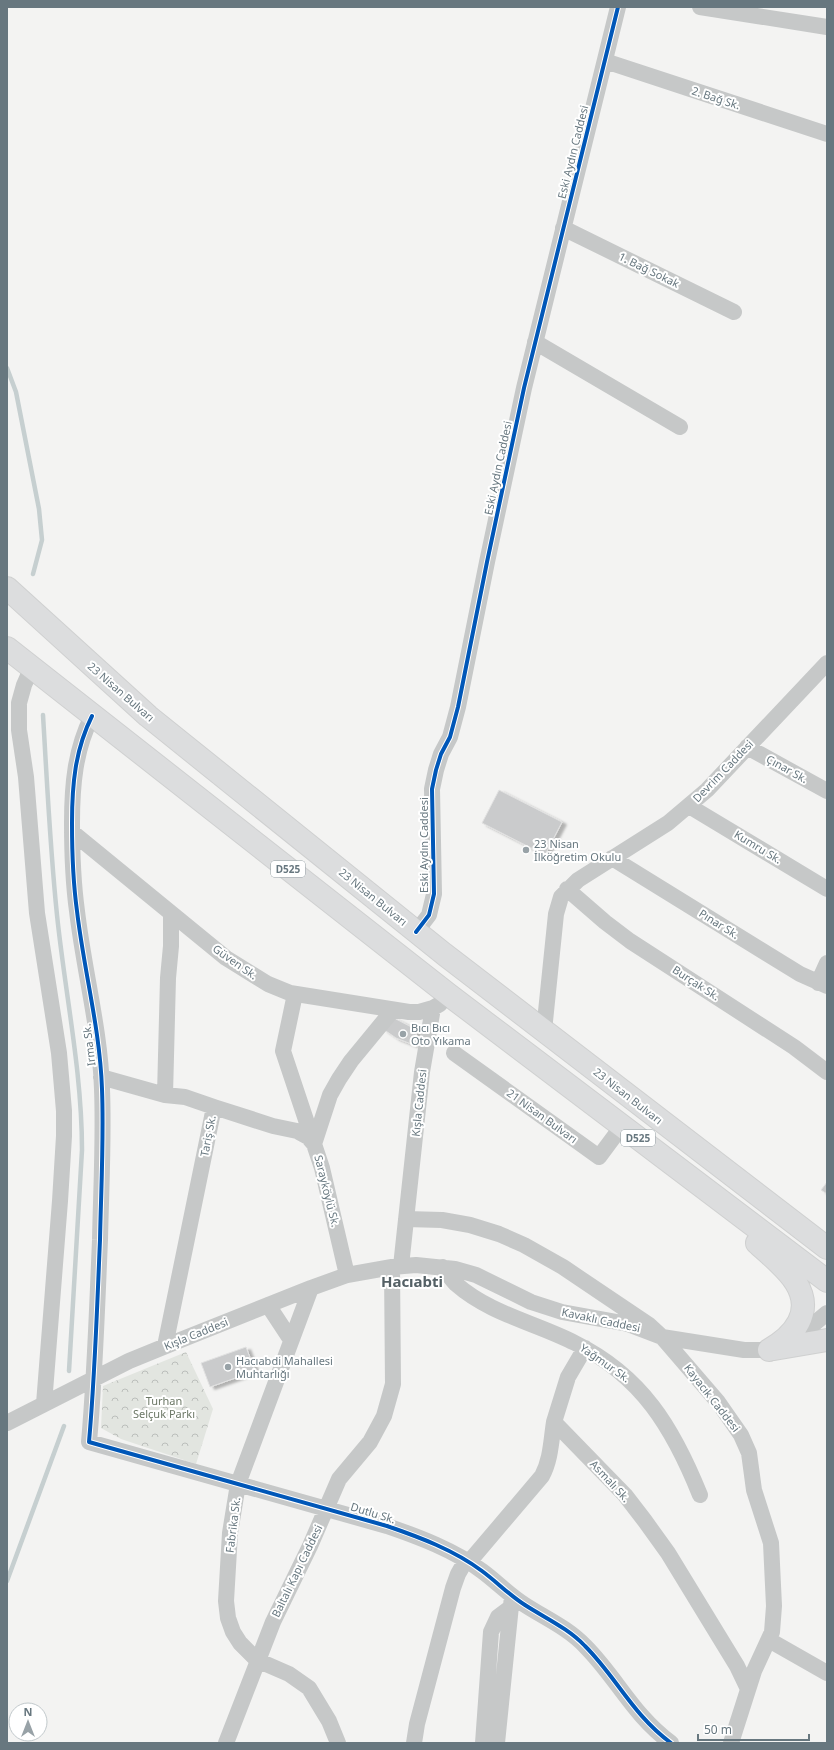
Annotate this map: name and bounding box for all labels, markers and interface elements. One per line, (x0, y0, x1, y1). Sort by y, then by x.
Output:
street label: 2. Bağ Sk. (690, 83, 742, 112)
street label: Eski Aydın Caddesi (554, 104, 591, 200)
street label: 1. Bağ Sokak (616, 248, 682, 291)
street label: Eski Aydın Caddesi (480, 419, 515, 516)
street label: 23 Nisan Bulvarı (85, 659, 158, 725)
street label: Devrim Caddesi (689, 736, 756, 805)
street label: Çınar Sk. (764, 751, 811, 786)
street label: Eski Aydın Caddesi (416, 797, 431, 893)
street label: Kumru Sk. (732, 827, 785, 867)
place label: 23 Nisan İlköğretim Okulu (534, 836, 621, 864)
marker: 23 Nisan İlköğretim Okulu (521, 845, 531, 855)
road number: D525 (271, 861, 305, 877)
street label: 23 Nisan Bulvarı (336, 864, 411, 929)
street label: Pınar Sk. (696, 905, 742, 942)
street label: Güven Sk. (210, 941, 261, 982)
street label: Burçak Sk. (670, 962, 723, 1003)
place label: Bıcı Bıcı Oto Yıkama (411, 1020, 471, 1048)
street label: Irma Sk. (78, 1023, 99, 1067)
marker: Bıcı Bıcı Oto Yıkama (398, 1029, 408, 1039)
street label: 23 Nisan Bulvarı (591, 1064, 666, 1127)
street label: Kışla Caddesi (408, 1068, 430, 1137)
street label: 21 Nisan Bulvarı (504, 1085, 581, 1146)
street label: Tariş Sk. (196, 1114, 219, 1158)
road number: D525 (621, 1130, 655, 1146)
street label: Sarayköylü Sk. (311, 1153, 344, 1228)
district label: Hacıabti (381, 1271, 443, 1291)
street label: Kavaklı Caddesi (560, 1304, 642, 1335)
street label: Kışla Caddesi (162, 1314, 230, 1353)
street label: Yağmur Sk. (577, 1340, 633, 1385)
place label: Hacıabdi Mahallesi Muhtarlığı (236, 1353, 333, 1381)
street label: Kayacık Caddesi (681, 1361, 744, 1435)
marker: Hacıabdi Mahallesi Muhtarlığı (223, 1362, 233, 1372)
park label: Turhan Selçuk Parkı (133, 1393, 195, 1421)
street label: Asmalı Sk. (587, 1456, 634, 1505)
street label: Fabrika Sk. (222, 1496, 243, 1554)
street label: Dutlu Sk. (349, 1499, 397, 1526)
street label: Baltalı Kapı Caddesi (268, 1522, 325, 1620)
north arrow (8, 1702, 48, 1742)
text: N (24, 1704, 32, 1719)
scale bar (698, 1716, 809, 1742)
text: 50 m (704, 1721, 732, 1738)

